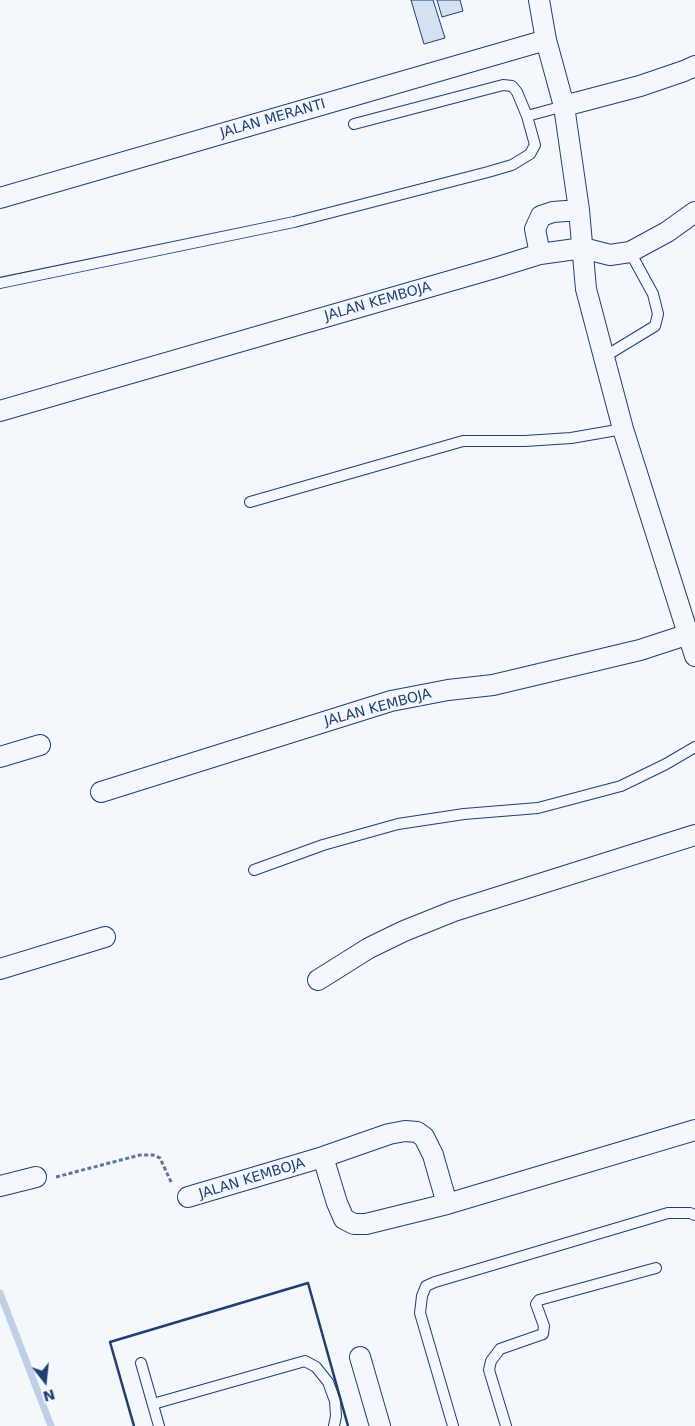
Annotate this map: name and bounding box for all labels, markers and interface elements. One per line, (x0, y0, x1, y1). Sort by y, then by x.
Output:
street label: JALAN MERANTI (218, 96, 328, 142)
street label: JALAN KEMBOJA (323, 279, 433, 325)
street label: JALAN KEMBOJA (323, 686, 433, 730)
street label: JALAN KEMBOJA (197, 1155, 307, 1203)
north arrow (20, 1356, 70, 1406)
text: N (41, 1386, 57, 1405)

